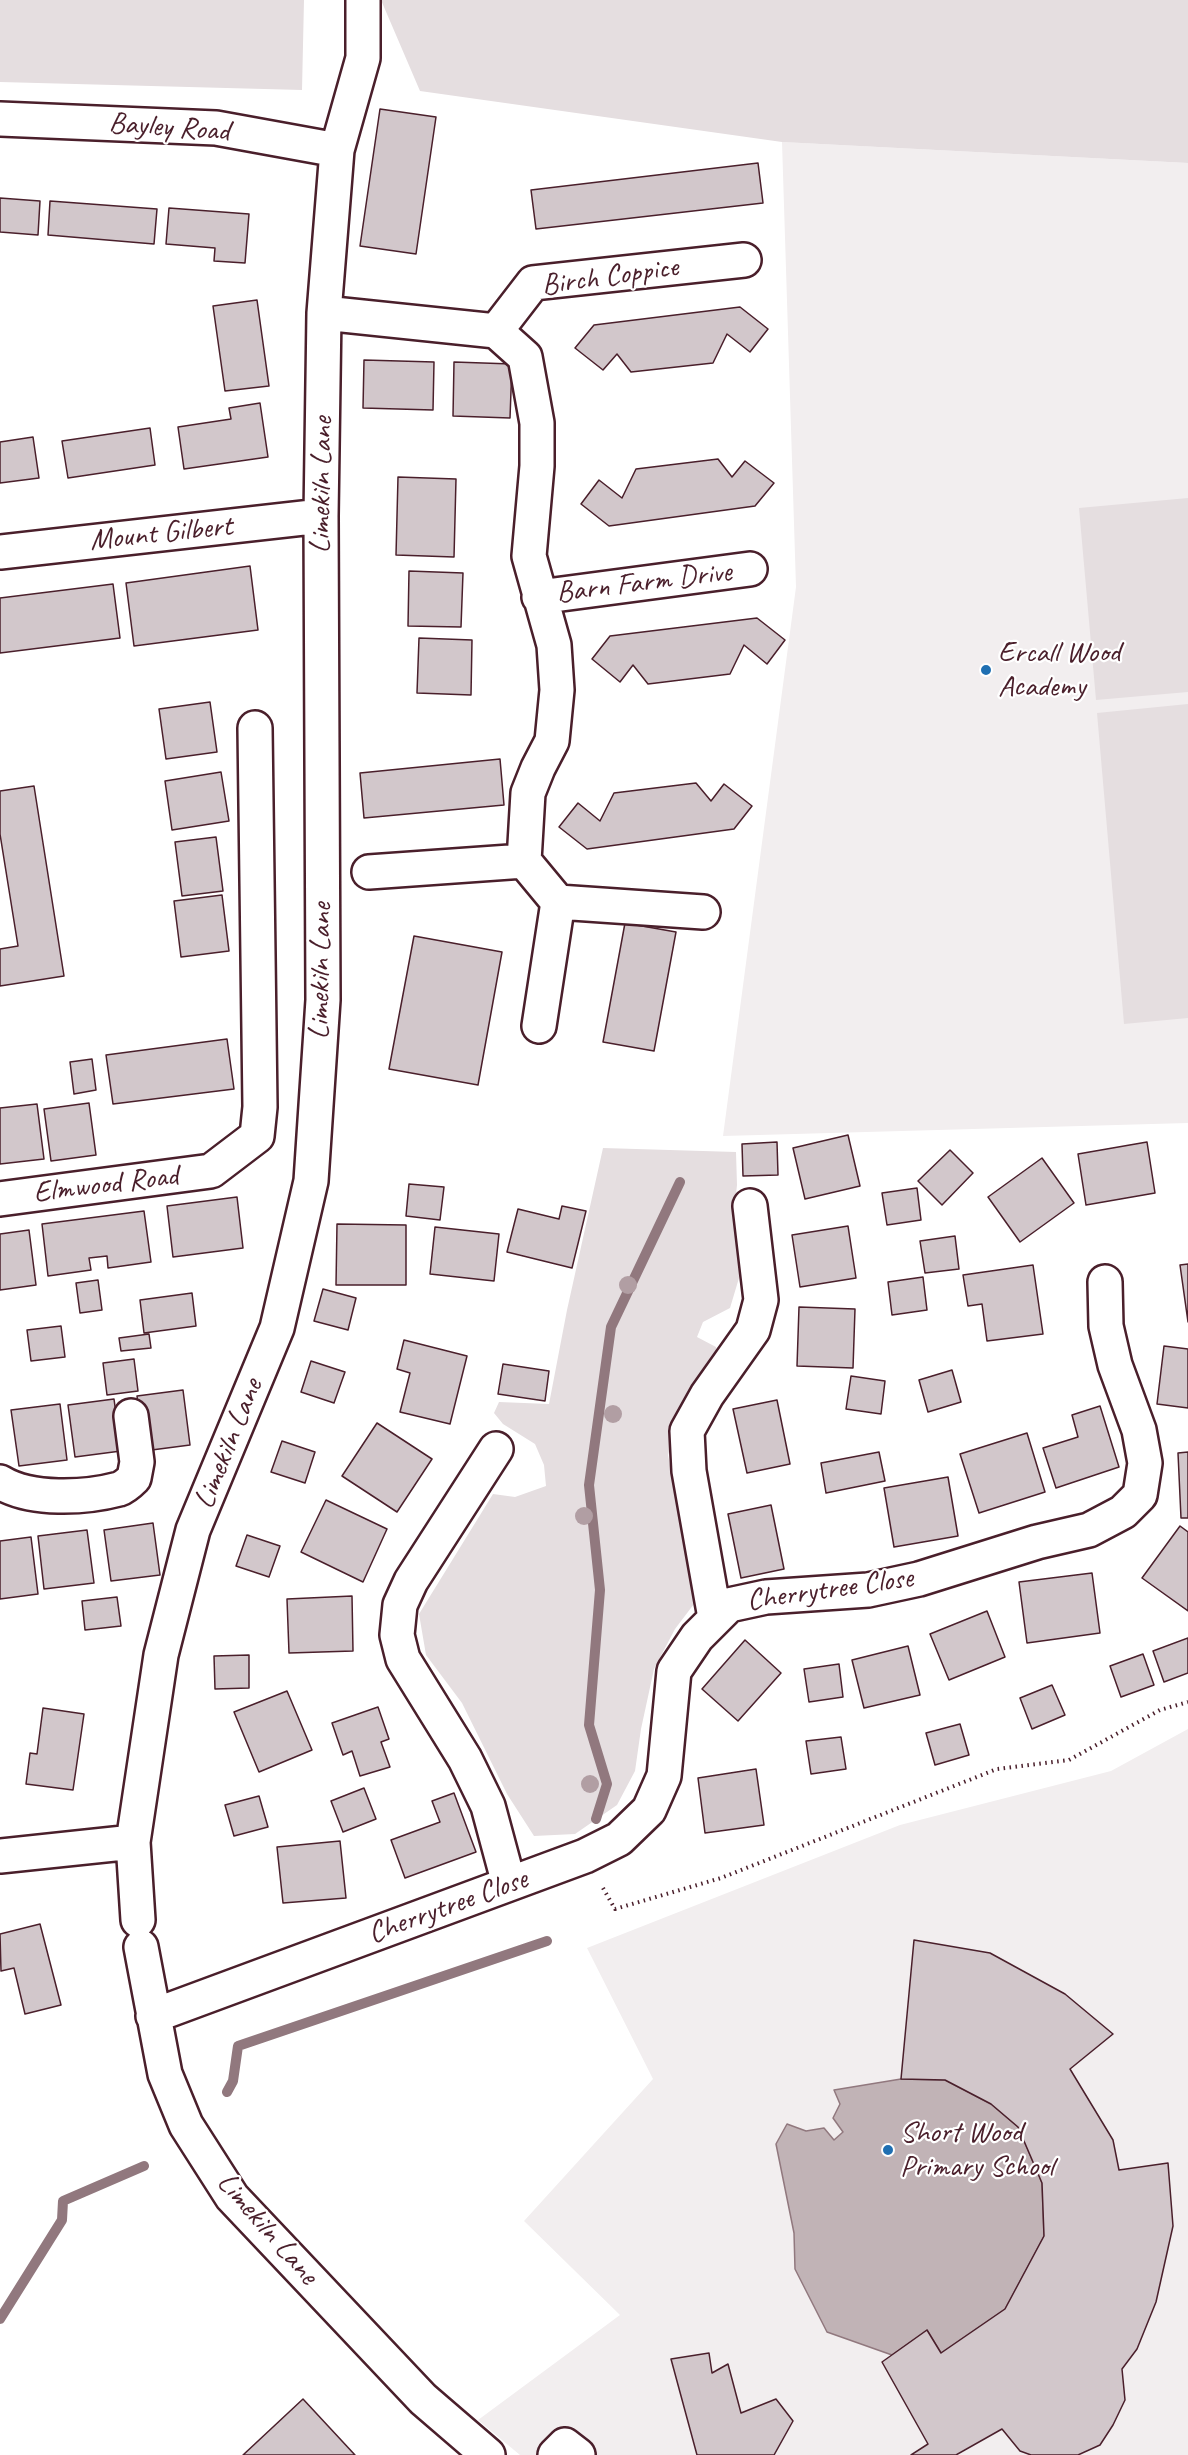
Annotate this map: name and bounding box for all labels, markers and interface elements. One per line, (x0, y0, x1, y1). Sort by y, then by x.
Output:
street label: Bayley Road (107, 106, 231, 150)
street label: Birch Coppice (539, 250, 681, 304)
street label: Limekiln Lane (303, 416, 341, 554)
street label: Mount Gilbert (88, 509, 234, 559)
street label: Barn Farm Drive (554, 554, 734, 612)
place label: Ercall Wood Academy (998, 635, 1120, 706)
marker: Ercall Wood Academy (979, 663, 993, 677)
street label: Limekiln Lane (302, 902, 340, 1040)
street label: Elmwood Road (32, 1158, 180, 1212)
street label: Limekiln Lane (187, 1374, 271, 1514)
street label: Cherrytree Close (745, 1561, 915, 1619)
street label: Cherrytree Close (363, 1862, 533, 1952)
place label: Short Wood Primary School (900, 2115, 1054, 2186)
marker: Short Wood Primary School (881, 2143, 895, 2157)
street label: Limekiln Lane (209, 2166, 325, 2292)

